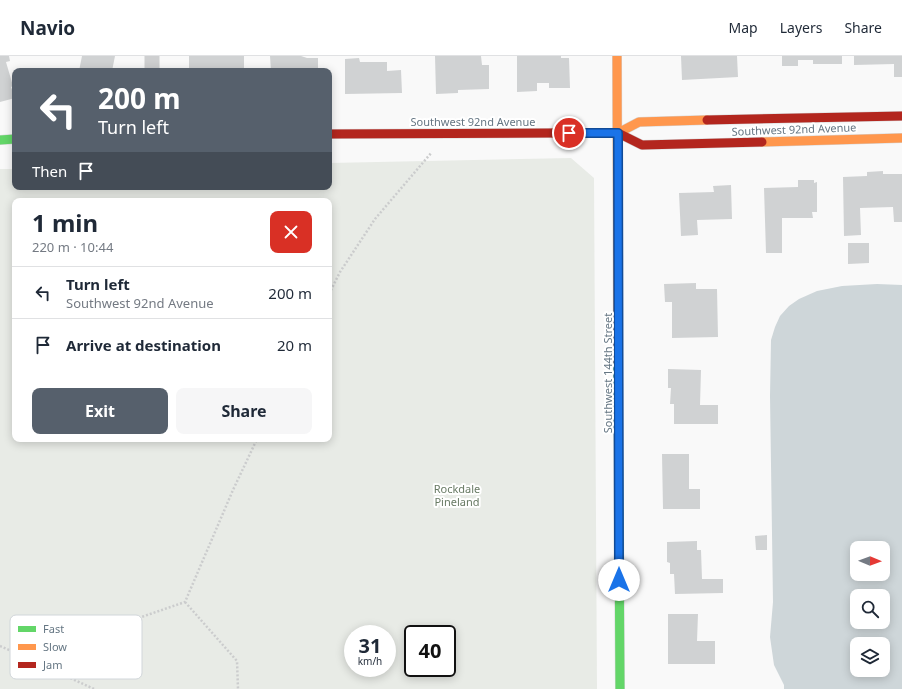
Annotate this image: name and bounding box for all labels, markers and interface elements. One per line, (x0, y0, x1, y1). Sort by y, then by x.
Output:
text: Navio (20, 15, 75, 41)
text: Map (729, 18, 758, 37)
text: Layers (780, 18, 822, 37)
text: Share (844, 18, 882, 37)
text: 200 m (98, 79, 181, 117)
icon: left (32, 84, 84, 136)
street label: Southwest 92nd Avenue (411, 114, 535, 129)
text: Turn left (98, 115, 169, 139)
pin (552, 116, 586, 150)
street label: Southwest 92nd Avenue (731, 119, 857, 139)
icon: arrive (558, 122, 580, 144)
icon: arrive (75, 160, 97, 182)
text: Then (32, 161, 67, 181)
text: 1 min (32, 206, 98, 239)
button: close (270, 211, 312, 253)
text: 220 m · 10:44 (32, 238, 113, 256)
text: Turn left (66, 274, 130, 294)
icon: left (32, 282, 54, 304)
text: 200 m (268, 283, 312, 303)
text: Southwest 92nd Avenue (66, 294, 214, 312)
street label: Southwest 144th Street (600, 313, 615, 433)
icon: arrive (32, 334, 54, 356)
text: Arrive at destination (66, 335, 221, 355)
text: 20 m (277, 335, 312, 355)
button: Exit (32, 388, 168, 434)
button: Share (176, 388, 312, 434)
park label: Rockdale Pineland (434, 481, 480, 509)
north arrow (850, 541, 890, 581)
map controls (850, 541, 890, 677)
position arrow (598, 559, 640, 601)
button: search (850, 589, 890, 629)
legend (10, 615, 142, 679)
text: Fast (43, 621, 64, 636)
speed limit sign: 40 (404, 625, 456, 677)
text: 31 (359, 632, 381, 659)
button: layers (850, 637, 890, 677)
text: Slow (43, 639, 67, 654)
text: km/h (358, 654, 382, 668)
text: Jam (42, 657, 62, 672)

